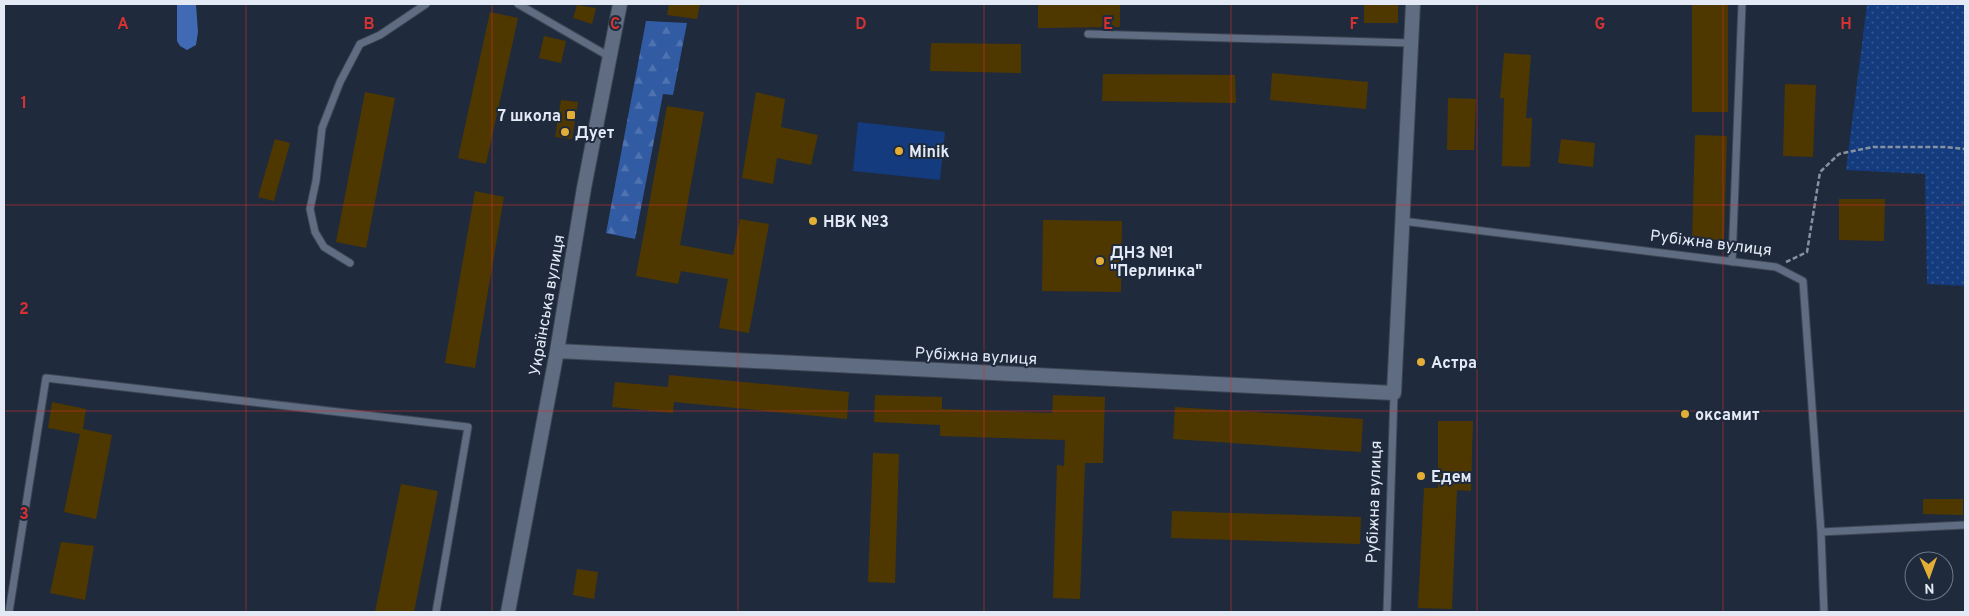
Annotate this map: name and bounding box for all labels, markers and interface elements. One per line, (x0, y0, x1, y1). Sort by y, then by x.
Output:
text: A (117, 15, 129, 35)
text: B (363, 15, 375, 35)
text: C (610, 15, 620, 35)
text: D (855, 15, 867, 35)
text: E (1103, 15, 1113, 35)
text: F (1349, 15, 1359, 35)
text: G (1595, 15, 1605, 35)
text: H (1840, 15, 1852, 35)
text: 1 (21, 94, 27, 114)
place label: 7 школа (497, 107, 561, 127)
marker: 7 школа (565, 109, 577, 121)
place label: Дует (575, 124, 615, 144)
marker: Дует (559, 126, 571, 138)
place label: Minik (909, 143, 949, 163)
marker: Minik (893, 145, 905, 157)
place label: НВК №3 (823, 213, 889, 233)
marker: НВК №3 (807, 215, 819, 227)
street label: Рубіжна вулиця (1649, 227, 1773, 261)
street label: Українська вулиця (526, 233, 570, 378)
place label: ДНЗ №1 "Перлинка" (1110, 244, 1202, 282)
marker: ДНЗ №1 "Перлинка" (1094, 255, 1106, 267)
text: 2 (19, 300, 29, 320)
street label: Рубіжна вулиця (914, 344, 1038, 370)
place label: Астра (1431, 354, 1477, 374)
marker: Астра (1415, 356, 1427, 368)
place label: оксамит (1695, 406, 1760, 426)
marker: оксамит (1679, 408, 1691, 420)
street label: Рубіжна вулиця (1363, 440, 1387, 564)
place label: Едем (1431, 468, 1472, 488)
marker: Едем (1415, 470, 1427, 482)
text: 3 (19, 505, 29, 525)
north arrow (1904, 551, 1954, 601)
text: N (1924, 579, 1935, 596)

